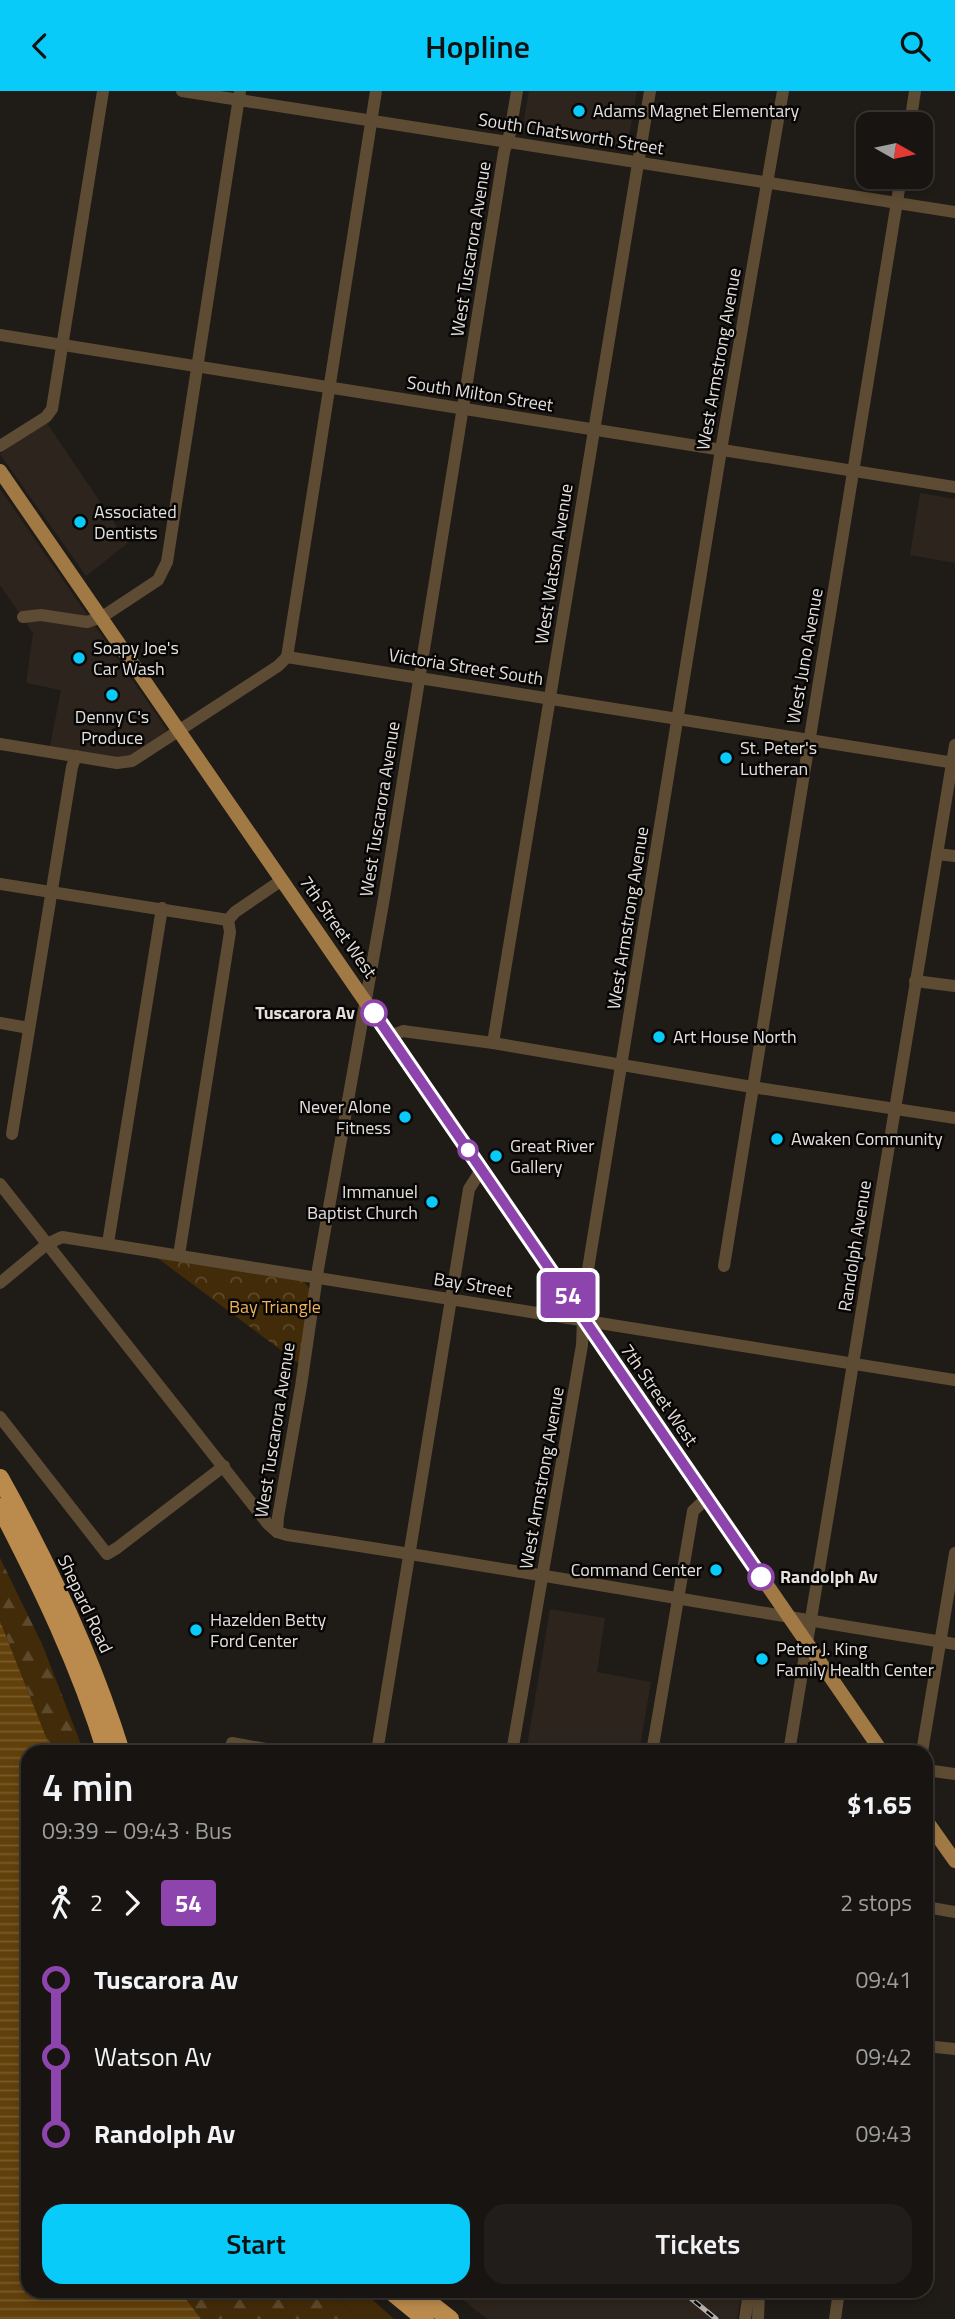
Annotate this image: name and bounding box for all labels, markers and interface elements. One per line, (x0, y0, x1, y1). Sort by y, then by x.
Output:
text: Hopline (425, 22, 530, 70)
icon: back (21, 27, 59, 65)
icon: search (896, 27, 934, 65)
place label: Adams Magnet Elementary (593, 97, 799, 124)
marker: Adams Magnet Elementary (571, 103, 587, 119)
street label: South Chatsworth Street (476, 106, 666, 162)
north arrow (856, 112, 933, 189)
map controls (856, 112, 933, 189)
street label: West Tuscarora Avenue (443, 159, 498, 338)
street label: West Armstrong Avenue (689, 266, 748, 452)
street label: South Milton Street (405, 369, 556, 419)
street label: West Watson Avenue (527, 482, 580, 646)
place label: Associated Dentists (94, 498, 177, 546)
marker: Associated Dentists (72, 514, 88, 530)
street label: West Juno Avenue (779, 586, 830, 726)
place label: Soapy Joe's Car Wash (93, 634, 179, 682)
street label: Victoria Street South (387, 641, 545, 692)
marker: Soapy Joe's Car Wash (71, 650, 87, 666)
marker: Denny C's Produce (104, 687, 120, 703)
place label: Denny C's Produce (75, 703, 149, 751)
street label: West Tuscarora Avenue (352, 719, 407, 898)
place label: St. Peter's Lutheran (740, 734, 817, 782)
marker: St. Peter's Lutheran (718, 750, 734, 766)
street label: West Armstrong Avenue (600, 825, 655, 1011)
street label: 7th Street West (293, 870, 384, 984)
place label: Tuscarora Av (255, 999, 355, 1026)
marker: Tuscarora Av (361, 1000, 387, 1026)
place label: Art House North (673, 1023, 797, 1050)
marker: Art House North (651, 1029, 667, 1045)
place label: Never Alone Fitness (299, 1093, 391, 1141)
marker: Never Alone Fitness (397, 1109, 413, 1125)
place label: Awaken Community (791, 1125, 943, 1152)
marker: Awaken Community (769, 1131, 785, 1147)
place label: Great River Gallery (510, 1132, 594, 1180)
unlabelled marker (458, 1140, 478, 1160)
marker: Great River Gallery (488, 1148, 504, 1164)
place label: Immanuel Baptist Church (307, 1178, 418, 1226)
street label: Randolph Avenue (831, 1178, 878, 1313)
marker: Immanuel Baptist Church (424, 1194, 440, 1210)
street label: Bay Street (432, 1265, 515, 1304)
line badge: 54 (536, 1272, 600, 1318)
text: 54 (555, 1277, 581, 1313)
park label: Bay Triangle (229, 1293, 321, 1320)
street label: 7th Street West (614, 1338, 705, 1452)
street label: West Tuscarora Avenue (247, 1340, 302, 1519)
street label: West Armstrong Avenue (512, 1385, 571, 1571)
street label: Shepard Road (51, 1550, 120, 1657)
place label: Command Center (571, 1556, 702, 1583)
marker: Command Center (708, 1562, 724, 1578)
place label: Randolph Av (780, 1563, 878, 1590)
marker: Randolph Av (748, 1564, 774, 1590)
place label: Hazelden Betty Ford Center (210, 1606, 327, 1654)
marker: Hazelden Betty Ford Center (188, 1622, 204, 1638)
place label: Peter J. King Family Health Center (776, 1635, 934, 1683)
marker: Peter J. King Family Health Center (754, 1651, 770, 1667)
text: 4 min (42, 1758, 133, 1816)
text: $1.65 (847, 1785, 912, 1824)
text: 09:39 – 09:43 · Bus (42, 1813, 232, 1848)
icon: walk (42, 1884, 80, 1922)
icon: forward (113, 1884, 151, 1922)
text: 2 (90, 1885, 103, 1920)
text: 54 (175, 1885, 202, 1921)
text: 2 stops (840, 1885, 912, 1920)
text: Tuscarora Av (94, 1960, 238, 1999)
text: 09:41 (855, 1962, 912, 1997)
text: Watson Av (94, 2037, 212, 2076)
text: 09:42 (855, 2039, 912, 2074)
text: Randolph Av (94, 2114, 235, 2153)
text: 09:43 (855, 2116, 912, 2151)
button: Start (42, 2204, 470, 2284)
button: Tickets (484, 2204, 912, 2284)

